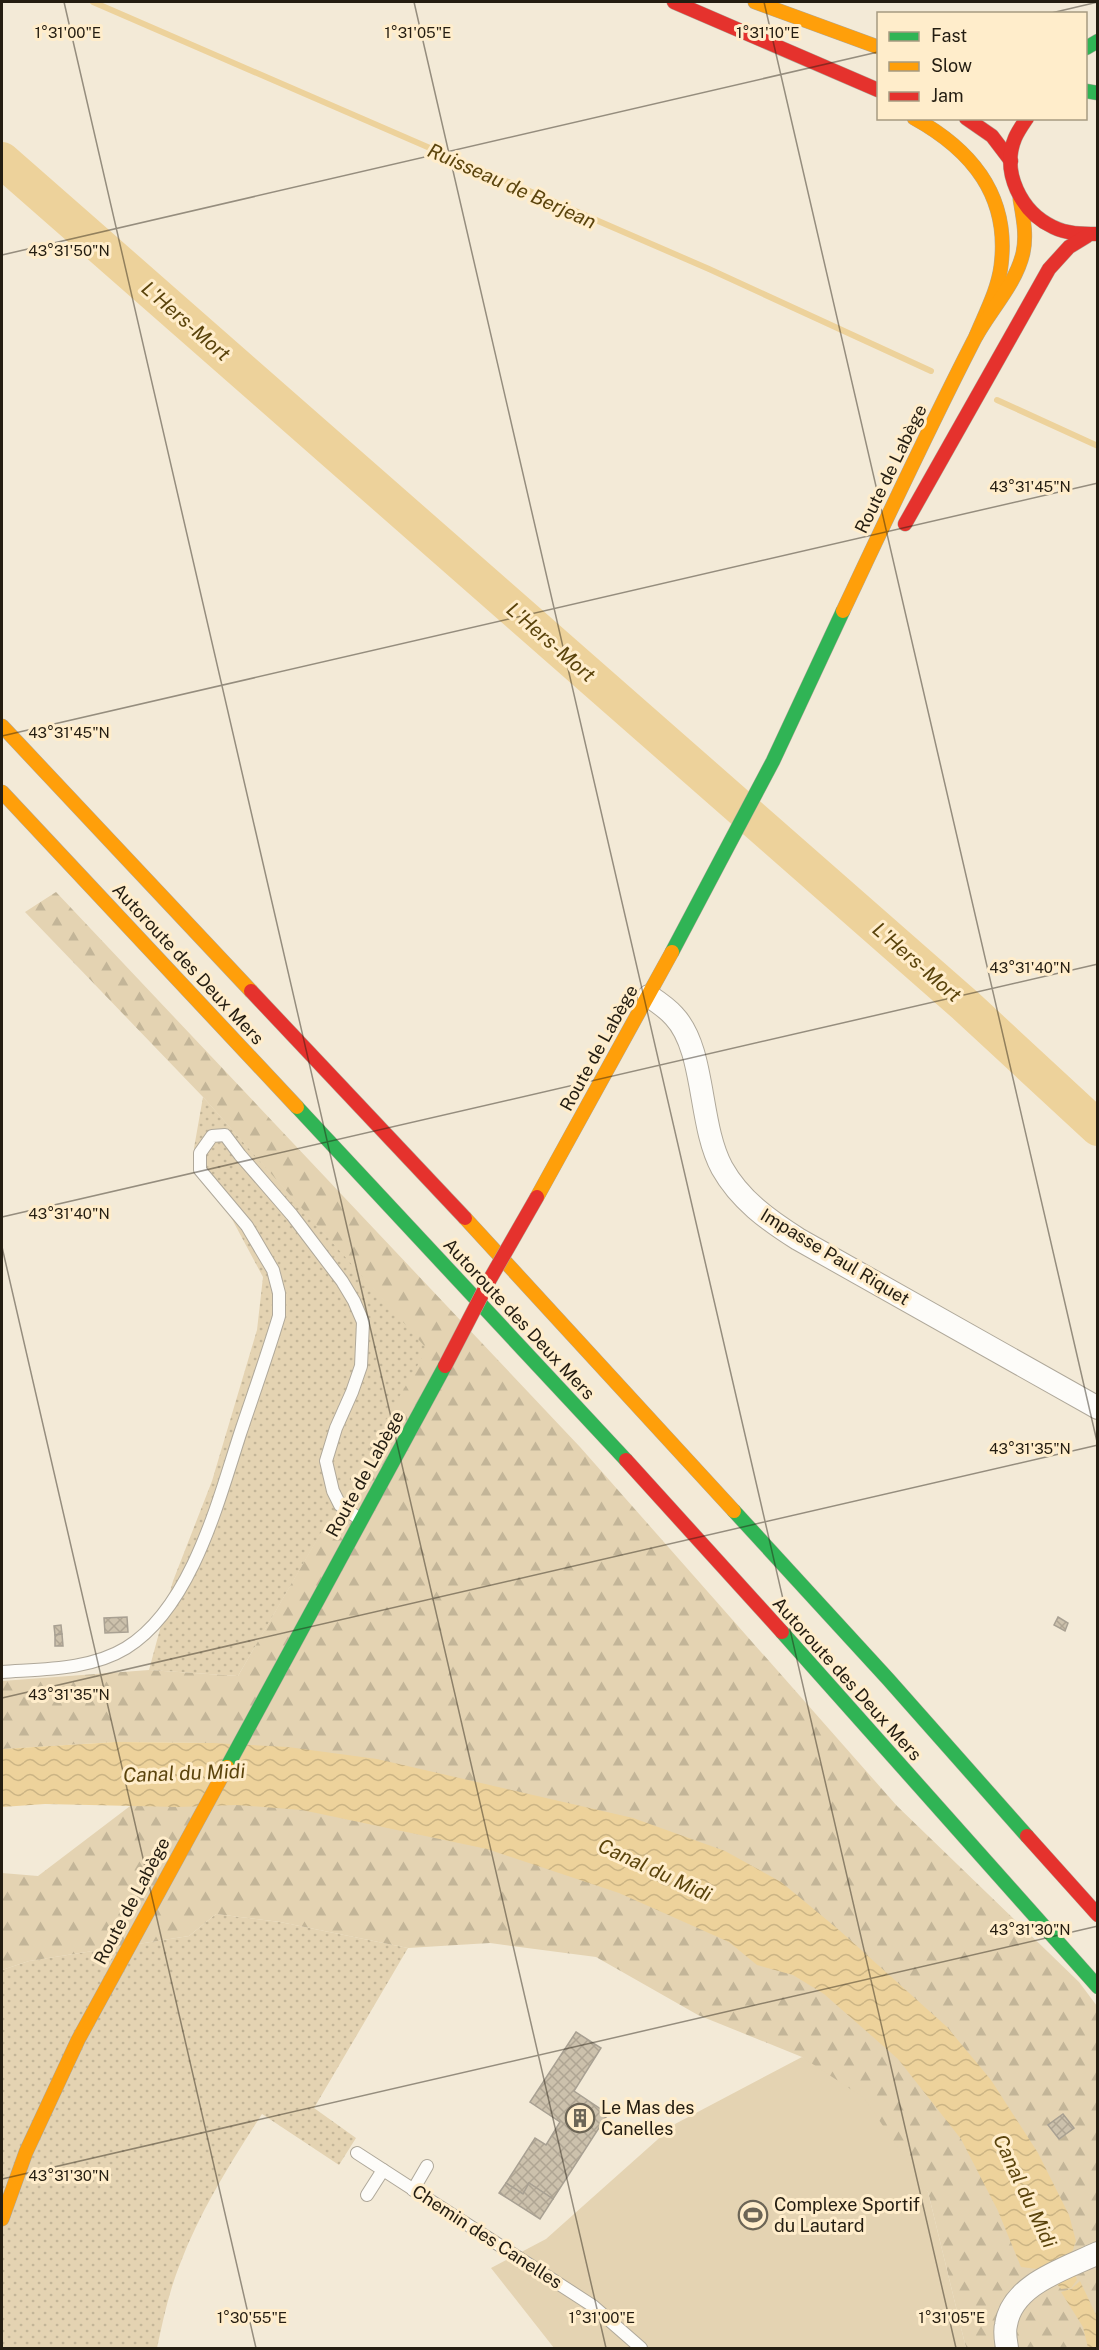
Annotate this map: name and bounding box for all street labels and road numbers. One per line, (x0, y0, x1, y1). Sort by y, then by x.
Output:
street label: Route de Labège (850, 401, 931, 537)
street label: Autoroute des Deux Mers (108, 879, 269, 1049)
street label: Route de Labège (555, 981, 642, 1114)
street label: Impasse Paul Riquet (757, 1204, 913, 1309)
street label: Autoroute des Deux Mers (439, 1234, 600, 1404)
street label: Route de Labège (321, 1407, 408, 1540)
street label: Autoroute des Deux Mers (768, 1593, 926, 1765)
street label: Route de Labège (89, 1834, 174, 1968)
street label: Chemin des Canelles (409, 2180, 566, 2293)

